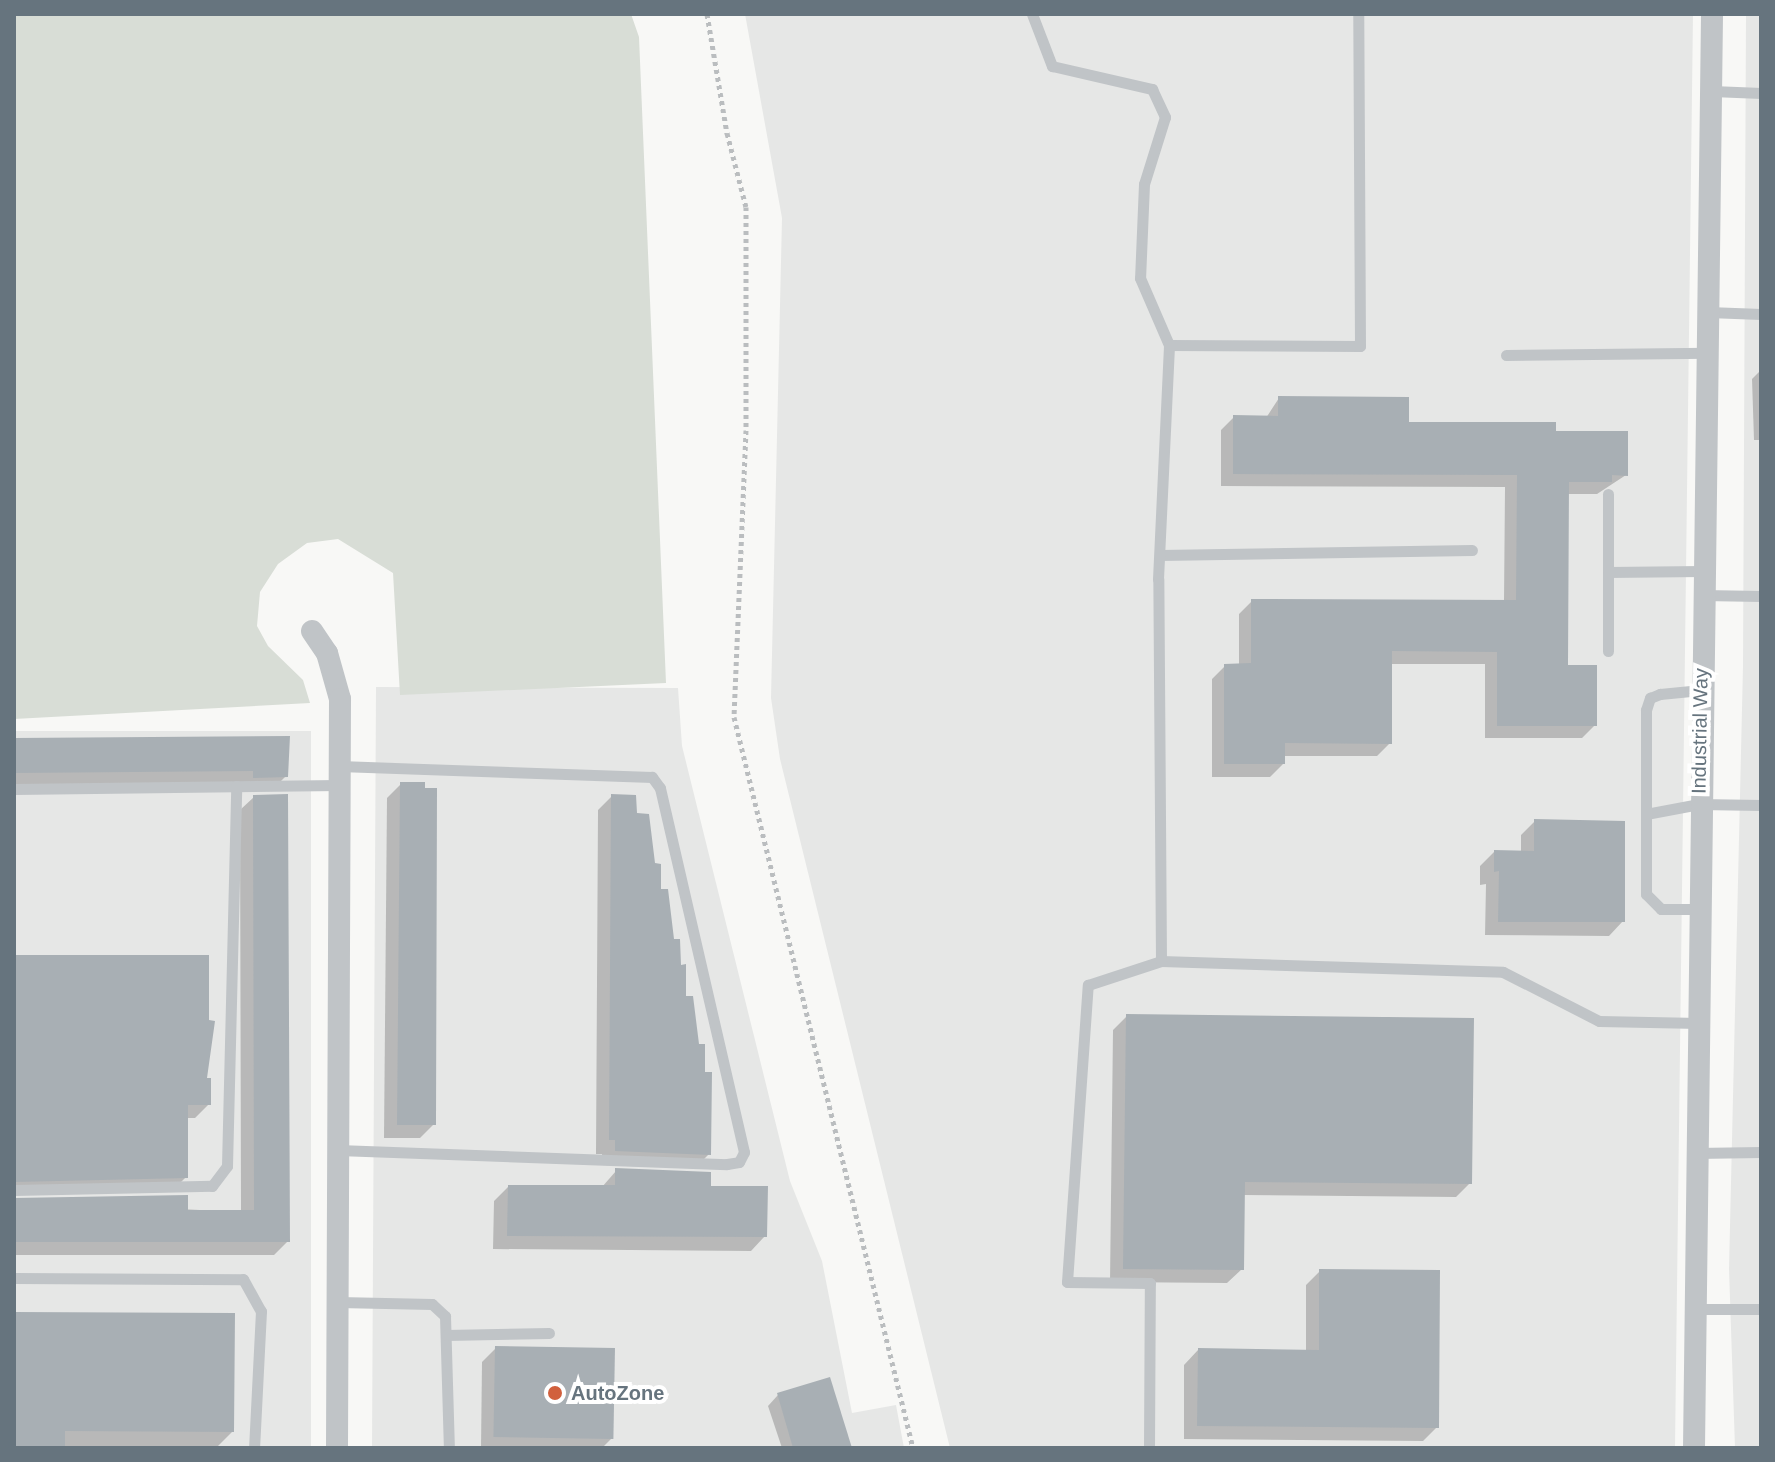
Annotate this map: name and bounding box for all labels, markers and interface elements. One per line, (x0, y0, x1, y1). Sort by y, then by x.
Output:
street label: Industrial Way (1687, 668, 1713, 794)
place label: AutoZone (571, 1381, 664, 1405)
marker: AutoZone (546, 1384, 564, 1402)

